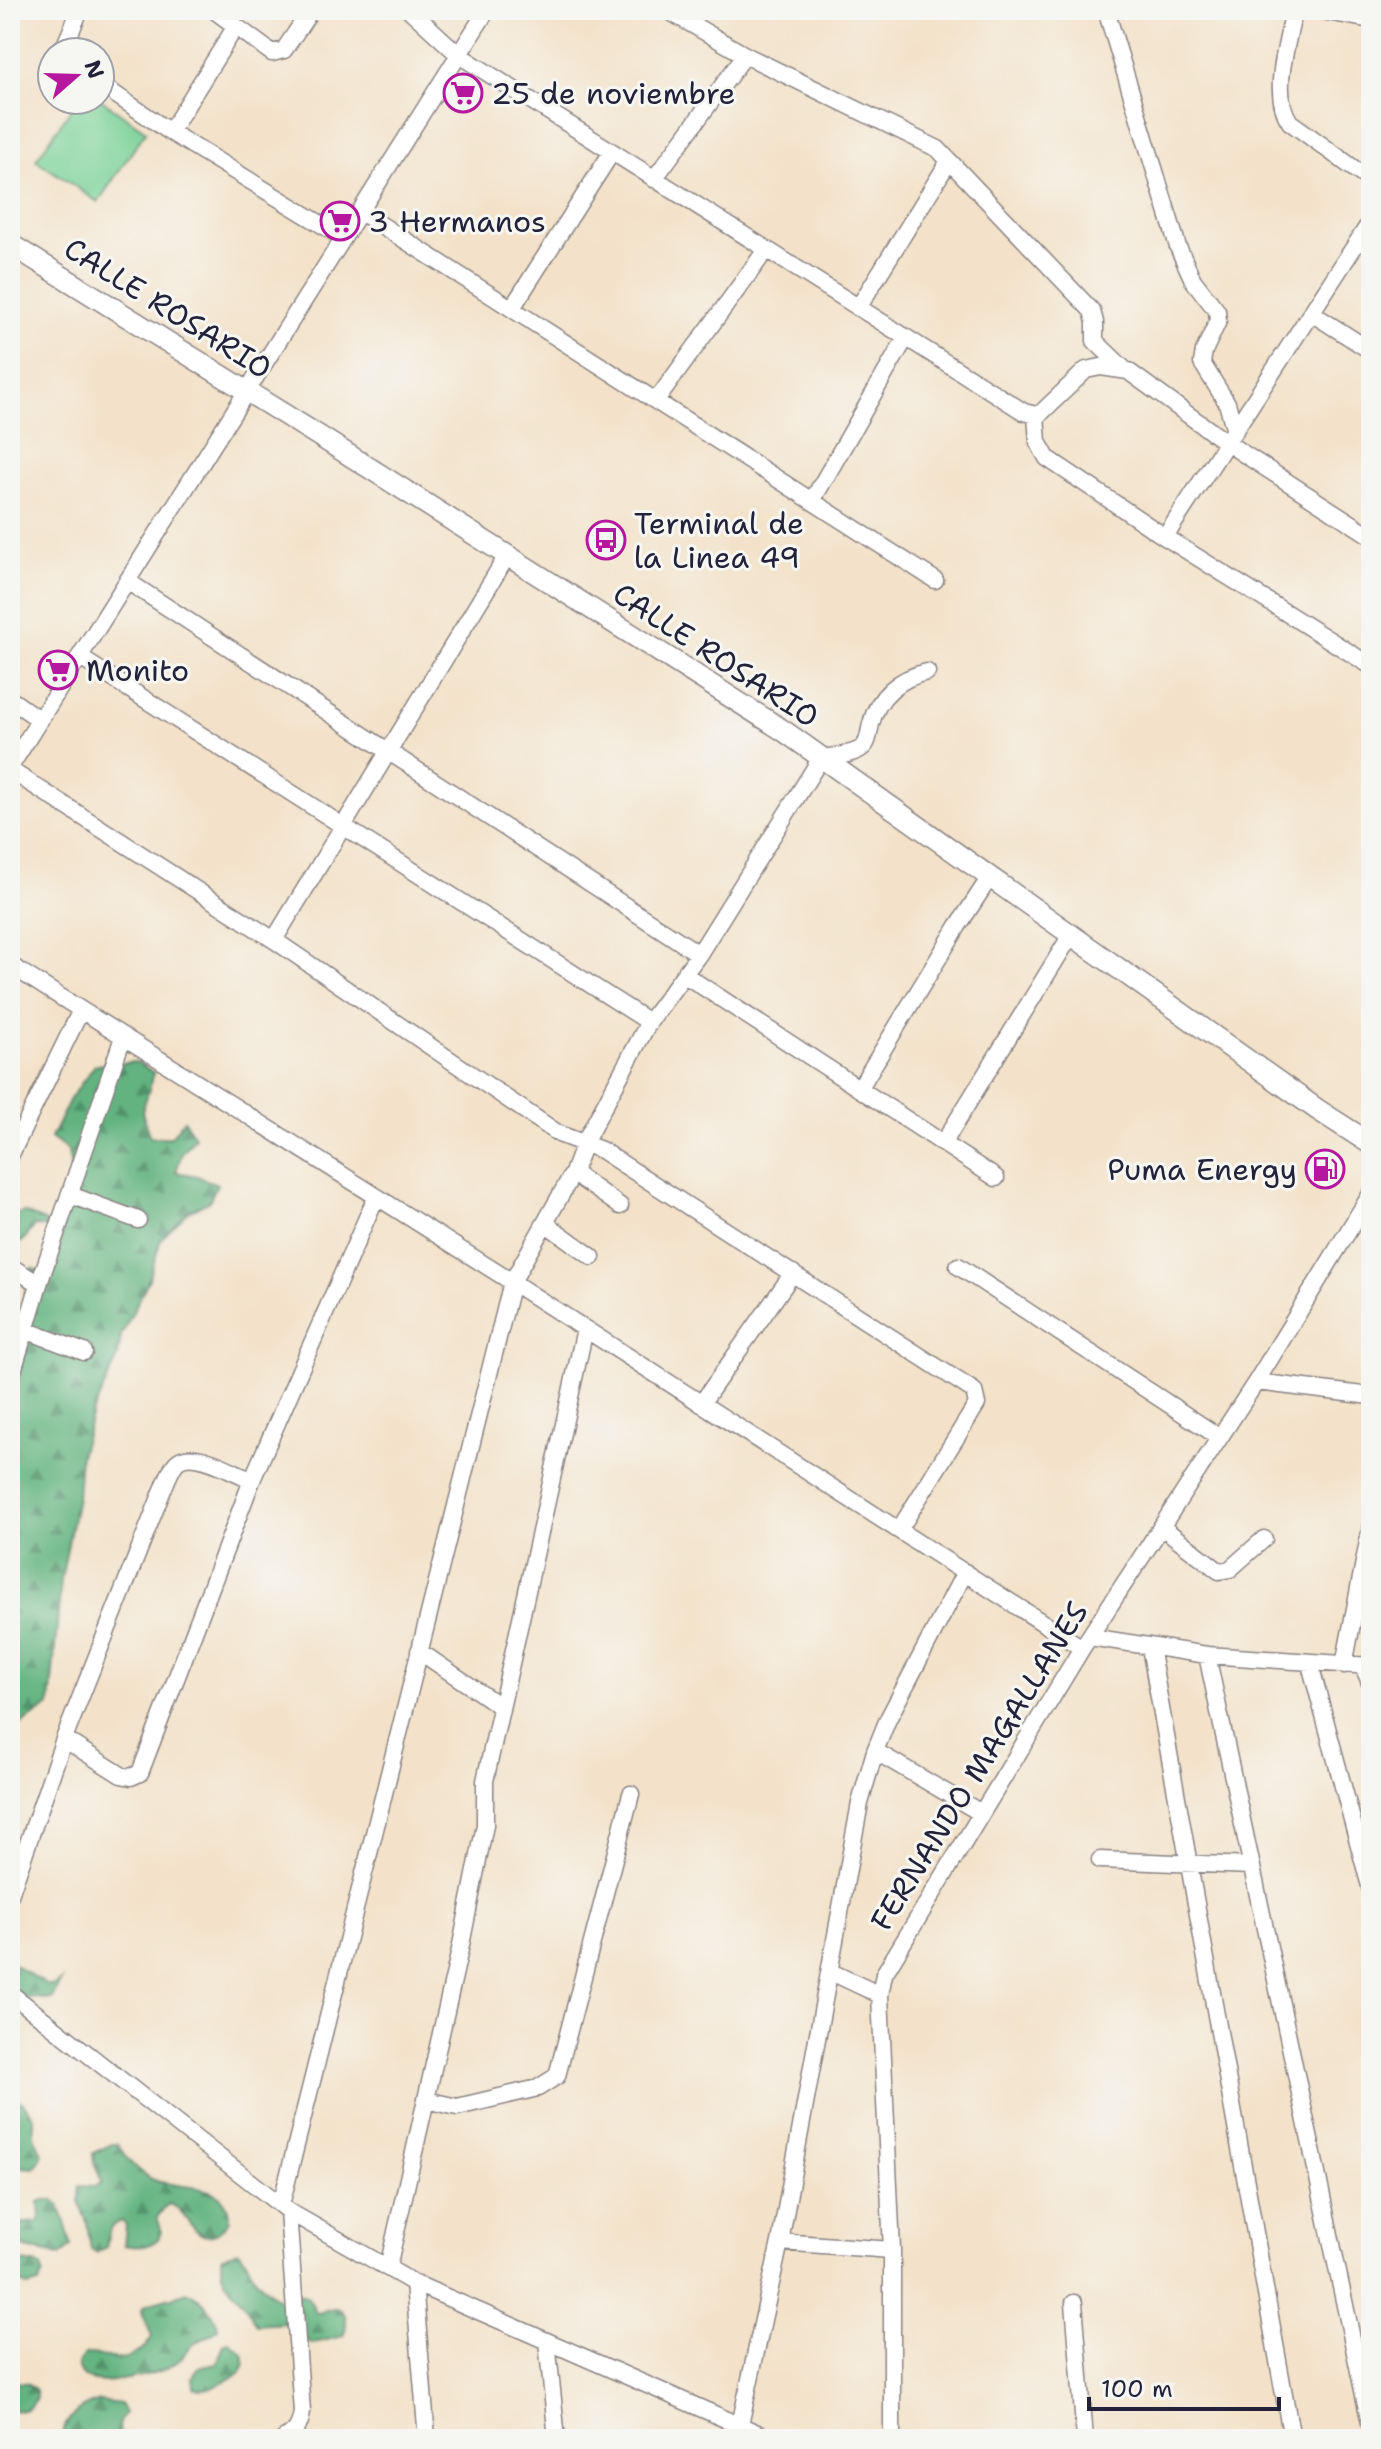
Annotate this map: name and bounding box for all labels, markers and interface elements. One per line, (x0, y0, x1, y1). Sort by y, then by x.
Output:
north arrow (36, 36, 116, 116)
text: N (78, 56, 111, 82)
supermarket icon: 25 de noviembre (442, 72, 484, 114)
place label: 25 de noviembre (491, 73, 735, 114)
supermarket icon: 3 Hermanos (319, 200, 361, 242)
place label: 3 Hermanos (368, 201, 546, 242)
street label: CALLE ROSARIO (56, 228, 280, 388)
place label: Terminal de la Linea 49 (634, 503, 804, 578)
bus stop icon: Terminal de la Linea 49 (585, 519, 627, 561)
street label: CALLE ROSARIO (605, 573, 827, 737)
supermarket icon: Monito (37, 649, 79, 691)
place label: Monito (86, 650, 189, 691)
fuel station icon: Puma Energy (1304, 1148, 1346, 1190)
place label: Puma Energy (1107, 1149, 1297, 1190)
street label: FERNANDO MAGALLANES (861, 1594, 1097, 1938)
scale bar (1089, 2361, 1279, 2411)
text: 100 m (1101, 2373, 1173, 2405)

